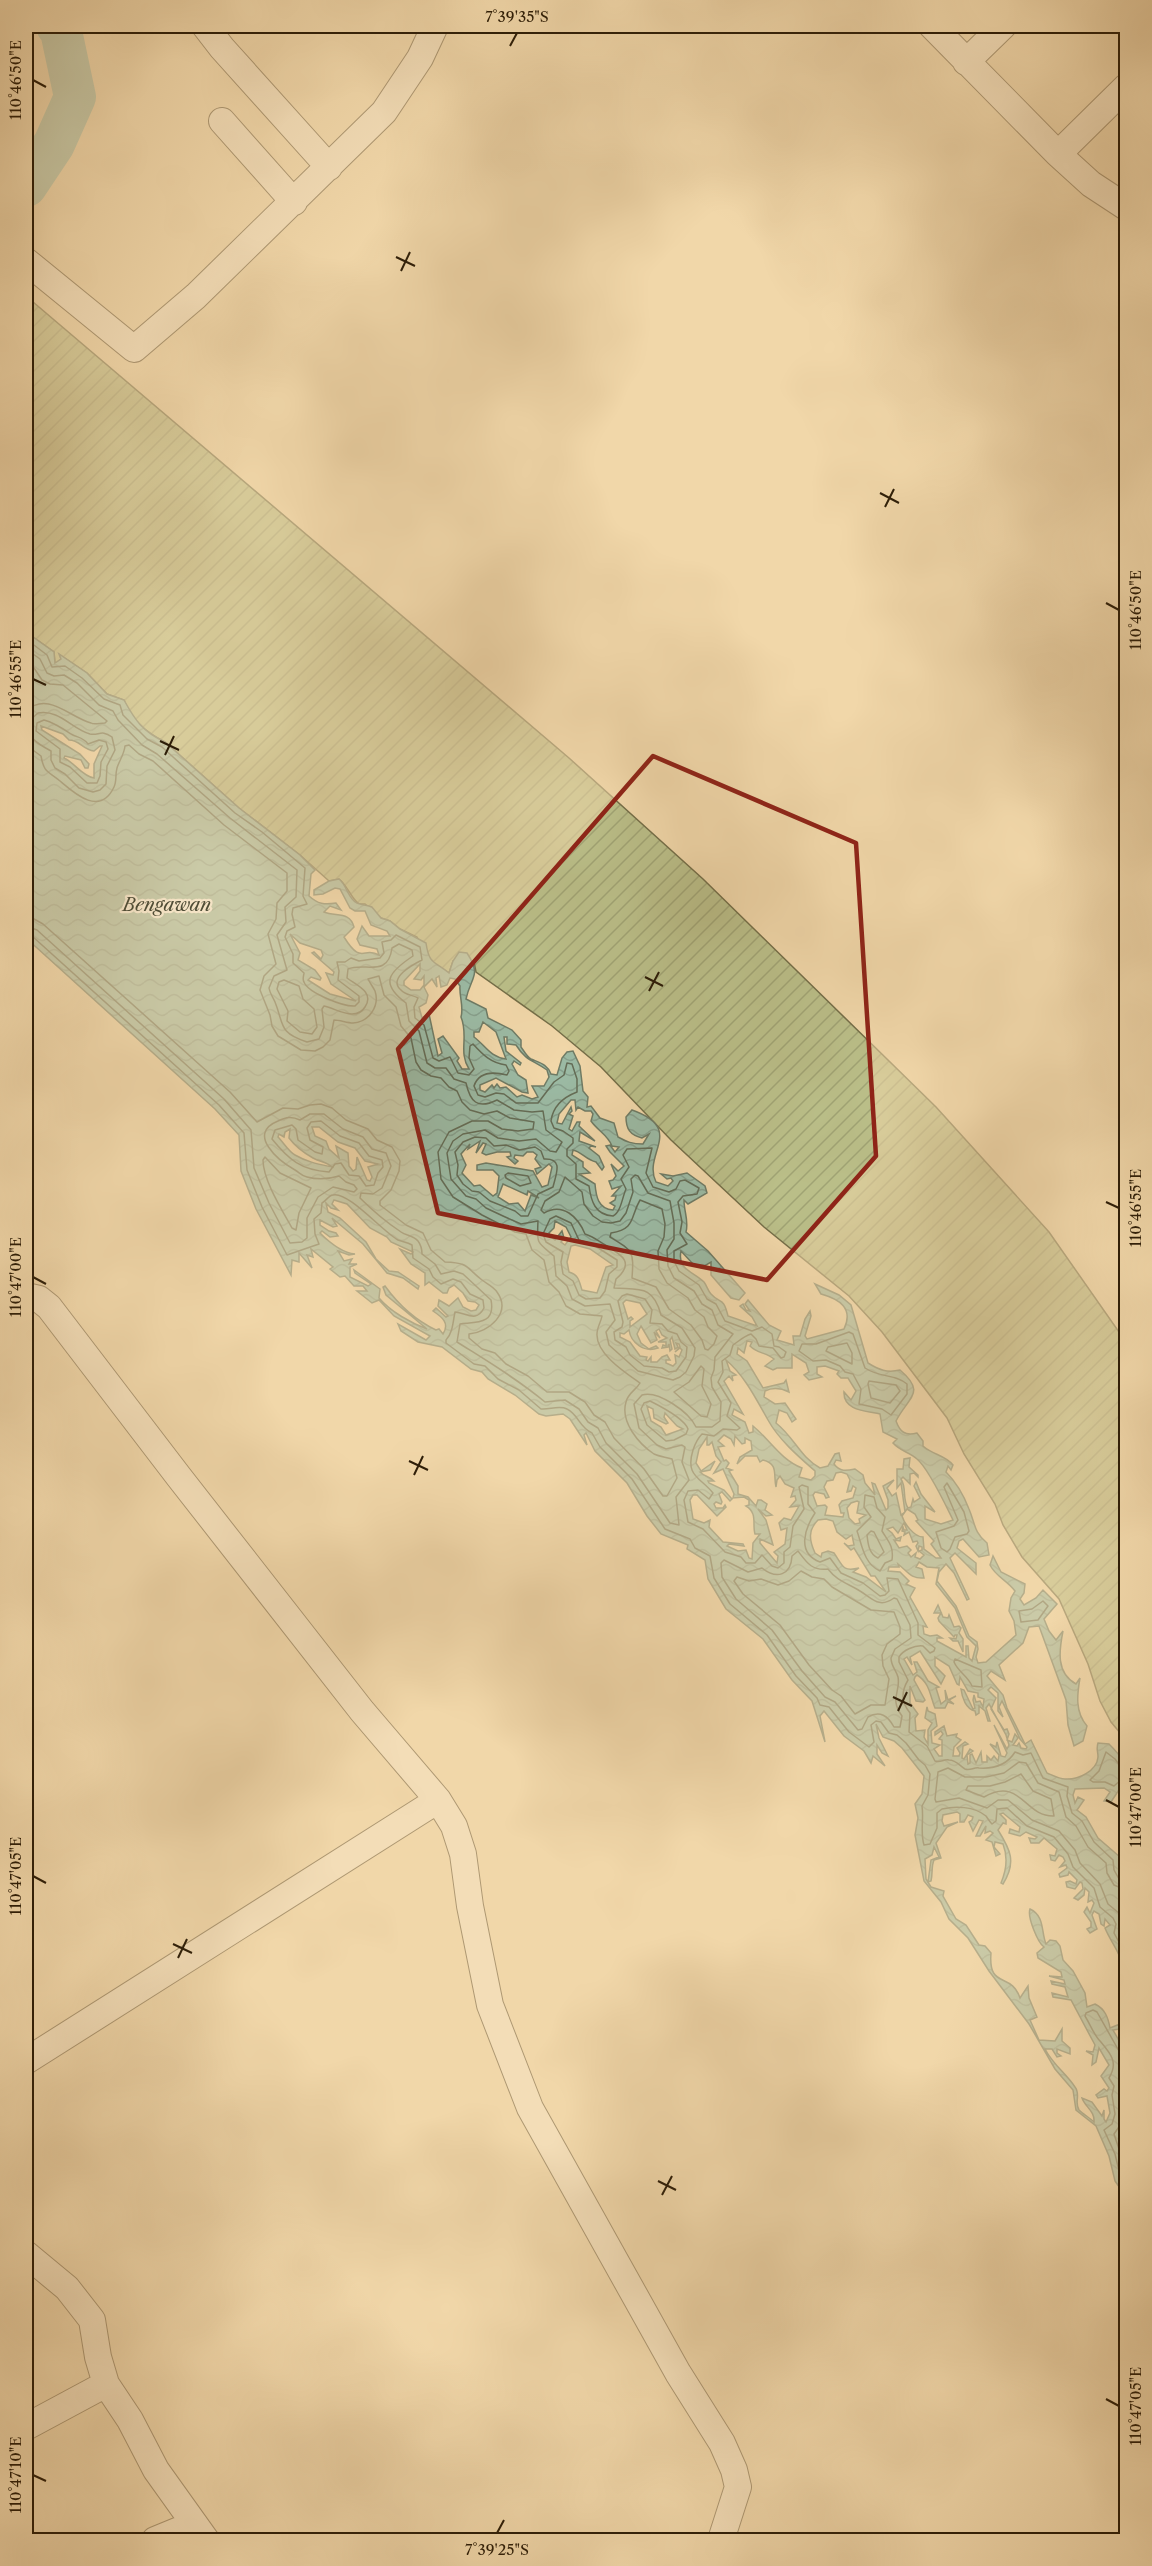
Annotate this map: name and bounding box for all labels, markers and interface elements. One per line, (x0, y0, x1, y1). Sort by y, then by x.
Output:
text: 7°39'35"S (485, 7, 549, 26)
text: 110°46'50"E (6, 40, 25, 120)
text: 110°46'50"E (1126, 570, 1145, 650)
text: 110°46'55"E (6, 640, 25, 718)
water label: Bengawan (121, 894, 211, 916)
text: 110°46'55"E (1126, 1169, 1145, 1247)
text: 110°47'00"E (6, 1237, 25, 1317)
text: 110°47'00"E (1126, 1767, 1145, 1847)
text: 110°47'05"E (6, 1837, 25, 1915)
text: 110°47'05"E (1126, 2367, 1145, 2445)
text: 110°47'10"E (6, 2436, 25, 2514)
text: 7°39'25"S (465, 2540, 529, 2559)

